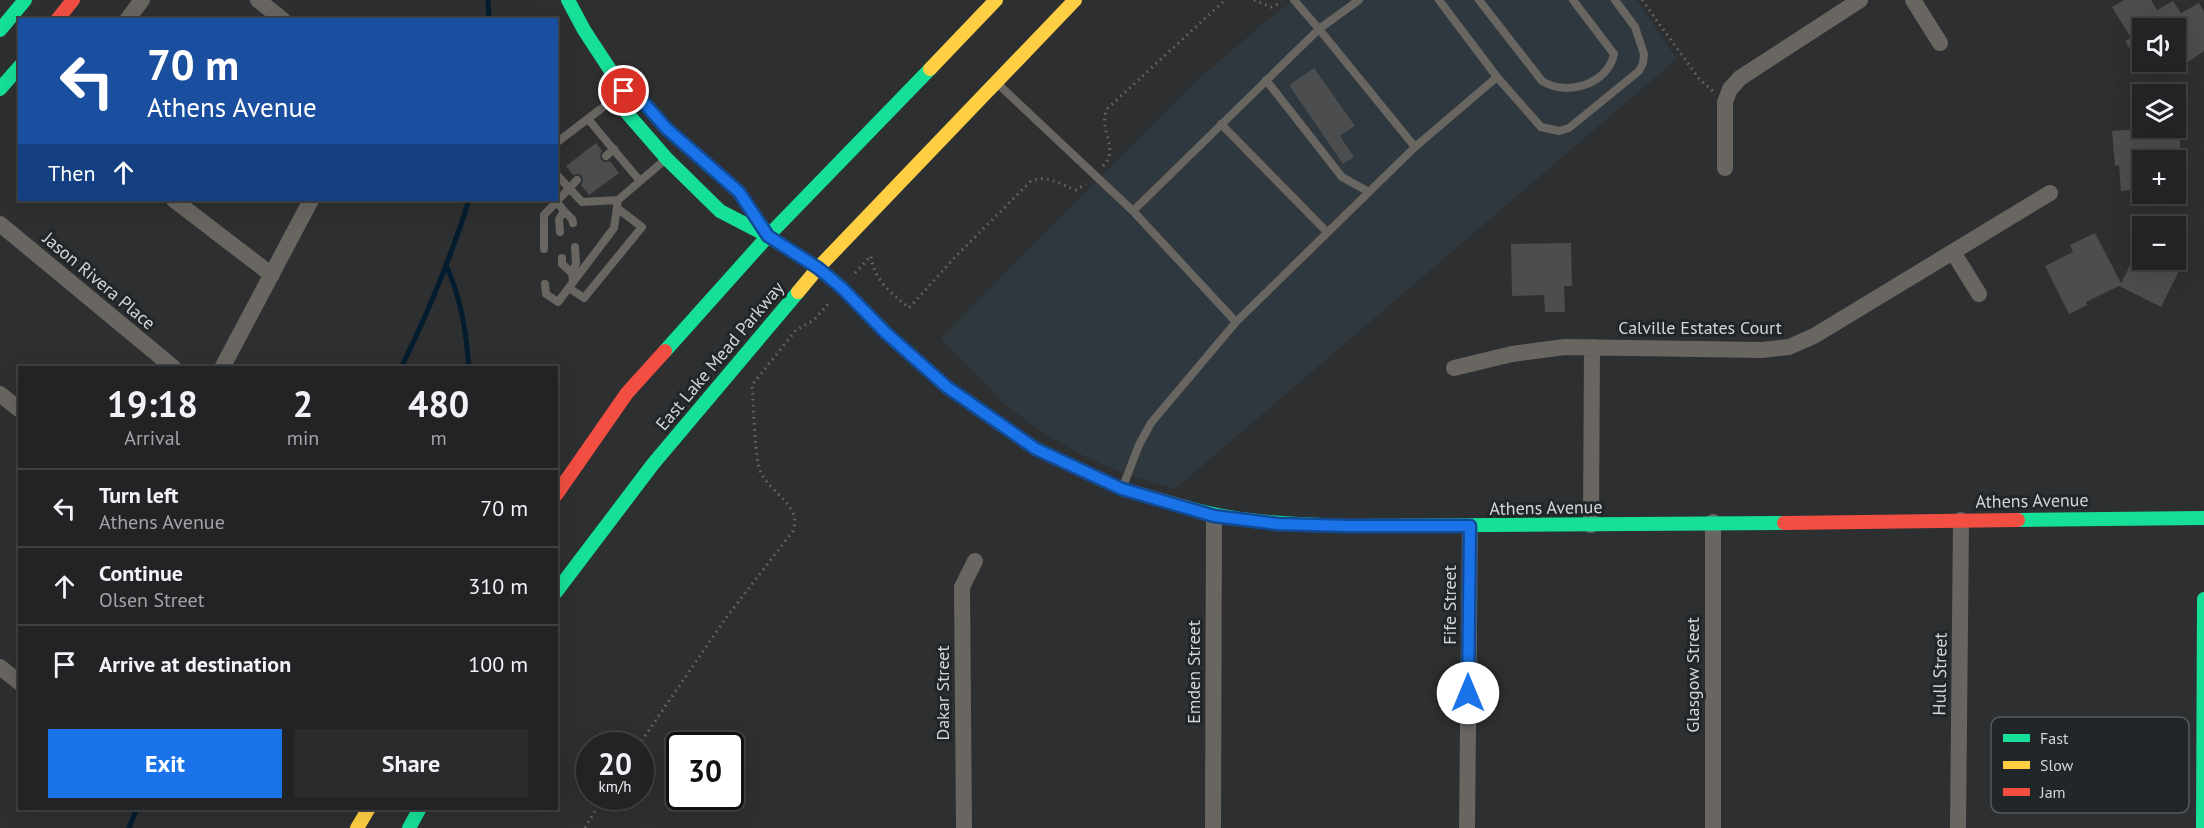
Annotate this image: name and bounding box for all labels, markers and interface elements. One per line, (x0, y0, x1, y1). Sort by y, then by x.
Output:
map controls (2132, 18, 2186, 270)
button: sound (2132, 18, 2186, 72)
text: 70 m (147, 37, 239, 92)
icon: left (48, 42, 126, 120)
pin (598, 65, 649, 116)
icon: arrive (607, 74, 640, 107)
button: layers (2132, 84, 2186, 138)
text: Athens Avenue (147, 90, 317, 124)
button: + (2132, 150, 2186, 204)
icon: ahead (107, 156, 140, 189)
text: Then (48, 159, 95, 187)
button: − (2132, 216, 2186, 270)
street label: Jason Rivera Place (37, 226, 160, 334)
street label: East Lake Mead Parkway (650, 276, 789, 435)
street label: Calville Estates Court (1618, 316, 1782, 339)
text: 19:18 (107, 380, 198, 427)
text: 2 (293, 380, 313, 427)
text: 480 (408, 380, 469, 427)
text: Arrival (124, 425, 180, 451)
text: min (287, 425, 319, 451)
text: m (431, 425, 447, 451)
text: Turn left (99, 481, 179, 509)
street label: Athens Avenue (1975, 488, 2089, 513)
icon: left (48, 492, 81, 525)
text: 70 m (480, 494, 528, 522)
street label: Athens Avenue (1489, 495, 1603, 520)
text: Athens Avenue (99, 509, 225, 535)
text: Continue (99, 559, 183, 587)
street label: Fife Street (1438, 565, 1461, 645)
icon: ahead (48, 570, 81, 603)
text: 310 m (468, 572, 528, 600)
text: Olsen Street (99, 587, 204, 613)
street label: Glasgow Street (1681, 617, 1704, 733)
street label: Emden Street (1182, 620, 1205, 724)
street label: Hull Street (1927, 632, 1952, 716)
street label: Dakar Street (931, 645, 954, 741)
icon: arrive (48, 648, 81, 681)
text: Arrive at destination (99, 650, 291, 678)
text: 100 m (468, 650, 528, 678)
position arrow (1436, 661, 1500, 725)
legend (1991, 717, 2189, 813)
text: Fast (2040, 728, 2069, 748)
button: Exit (48, 729, 282, 798)
button: Share (294, 729, 528, 798)
speed limit sign: 30 (666, 732, 744, 810)
text: 20 (598, 744, 632, 783)
text: Slow (2040, 755, 2074, 775)
text: km/h (599, 777, 631, 796)
text: Jam (2039, 782, 2066, 802)

